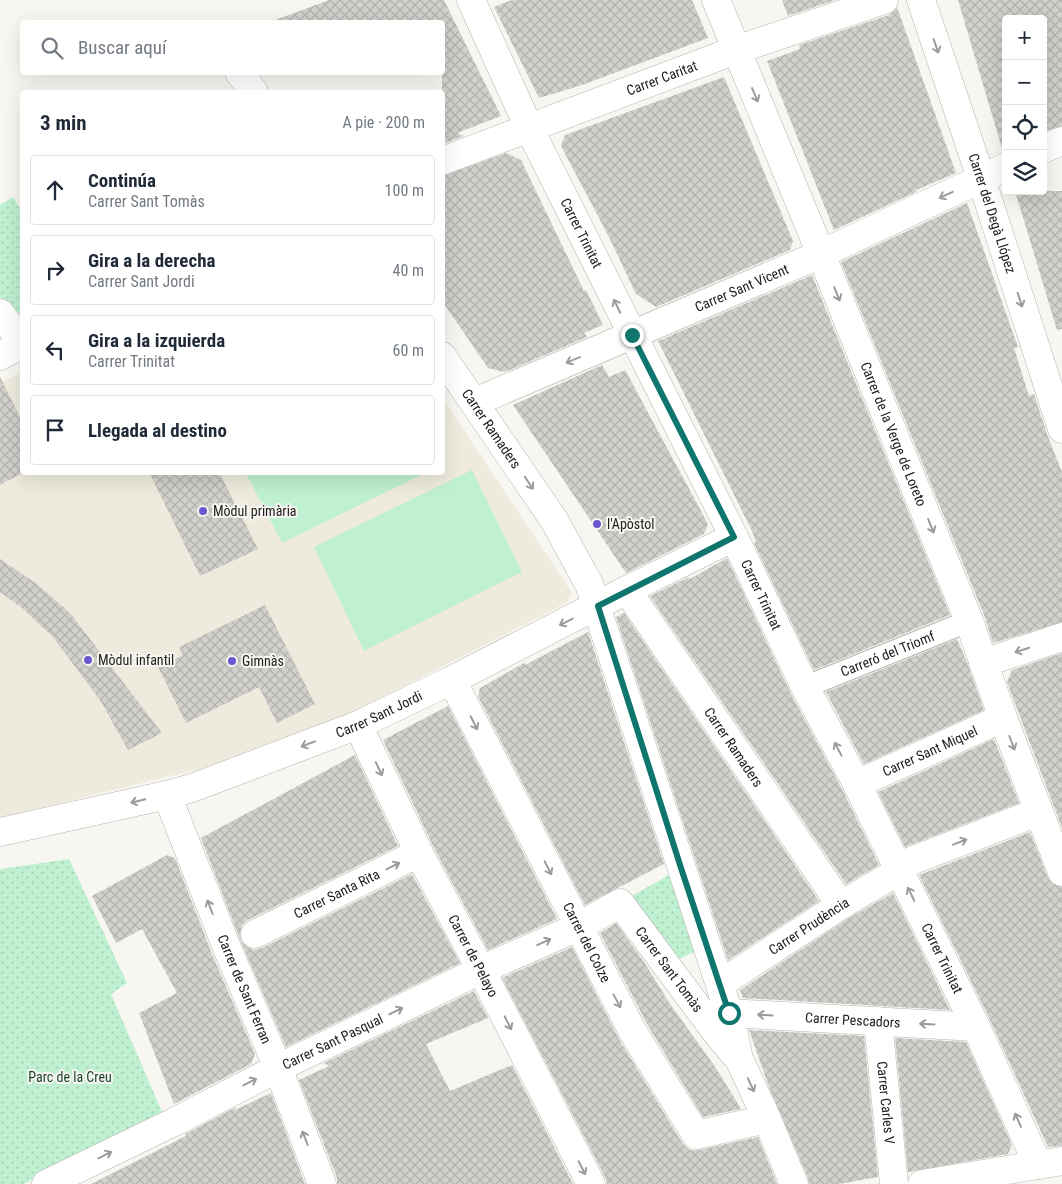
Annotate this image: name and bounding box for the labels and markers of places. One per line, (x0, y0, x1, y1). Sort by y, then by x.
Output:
place label: Mòdul primària (213, 503, 297, 519)
marker: Mòdul primària (197, 505, 209, 517)
place label: l'Apòstol (607, 516, 654, 532)
marker: l'Apòstol (591, 518, 603, 530)
place label: Mòdul infantil (98, 652, 174, 668)
place label: Gimnàs (242, 653, 284, 669)
marker: Mòdul infantil (82, 654, 94, 666)
marker: Gimnàs (226, 655, 238, 667)

